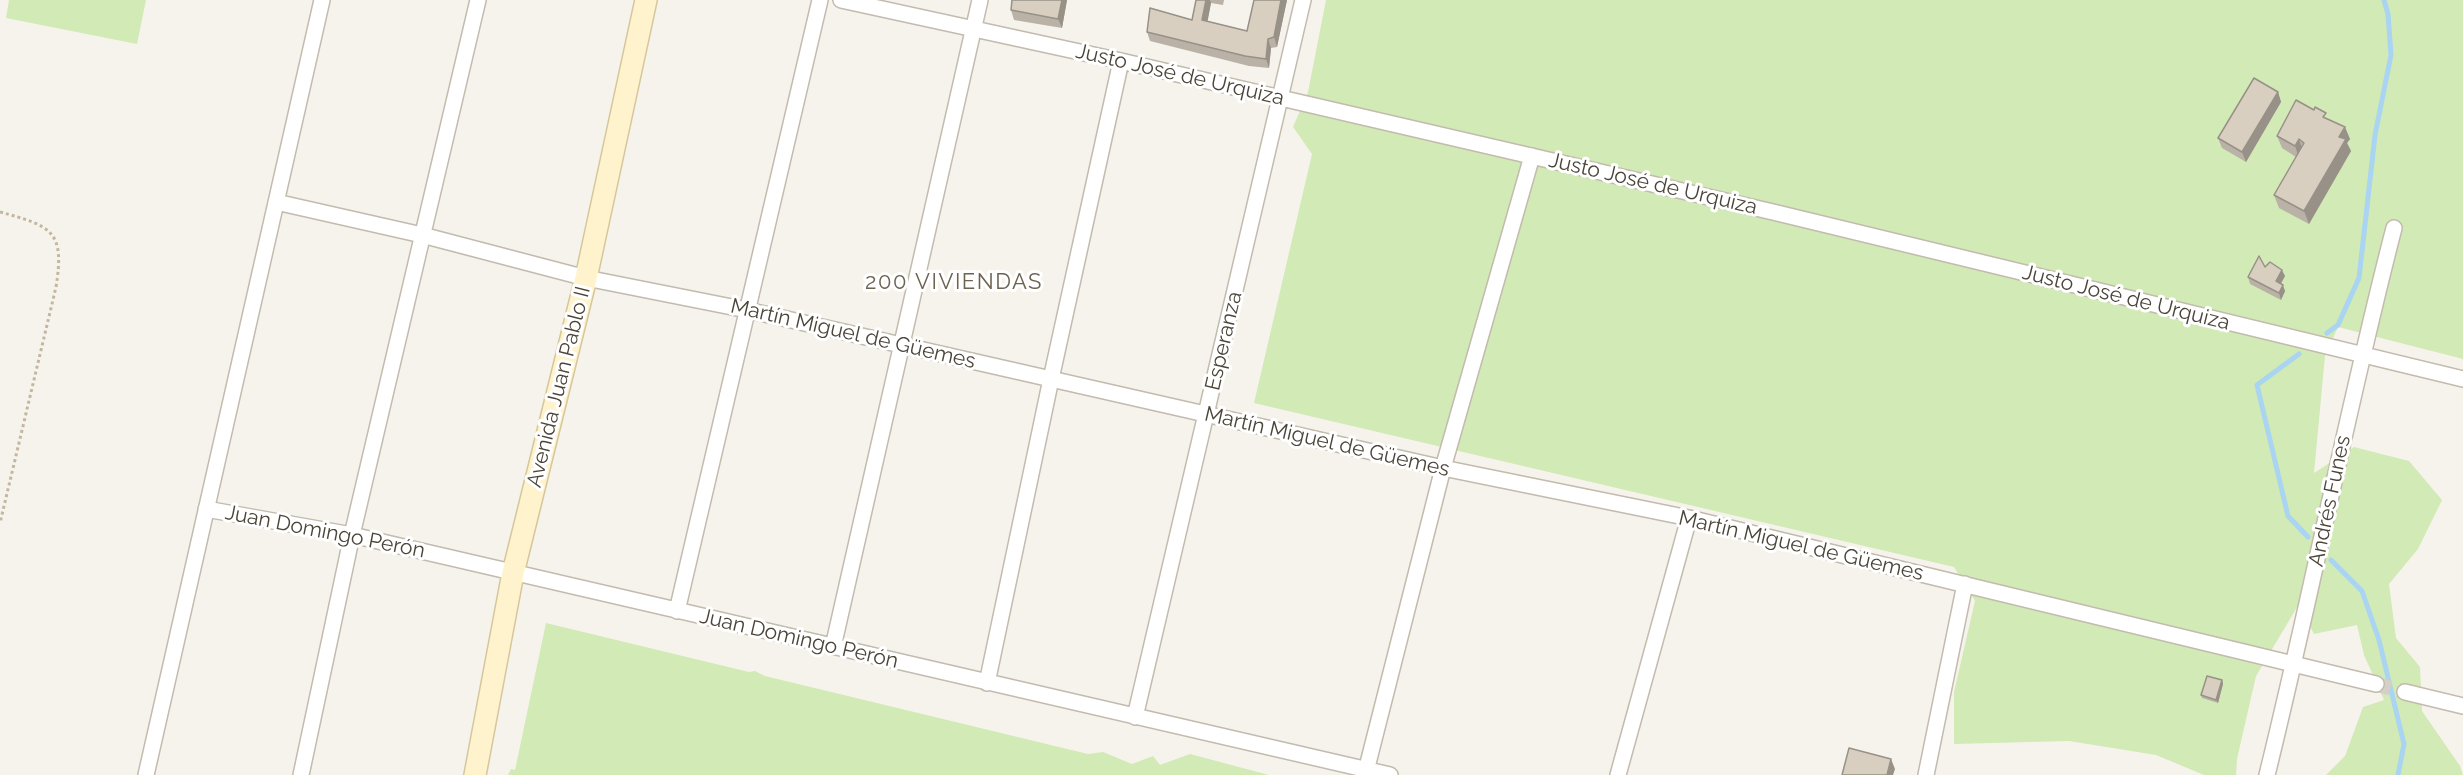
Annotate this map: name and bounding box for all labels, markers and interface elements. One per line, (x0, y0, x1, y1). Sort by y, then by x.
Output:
street label: Justo José de Urquiza (1073, 39, 1287, 111)
street label: Justo José de Urquiza (1546, 148, 1760, 220)
street label: Justo José de Urquiza (2020, 260, 2232, 336)
district label: 200 VIVIENDAS (865, 269, 1043, 295)
street label: Avenida Juan Pablo II (522, 284, 596, 490)
street label: Esperanza (1200, 289, 1248, 393)
street label: Martín Miguel de Güemes (728, 294, 978, 374)
street label: Martín Miguel de Güemes (1202, 402, 1452, 482)
street label: Andrés Funes (2304, 433, 2356, 569)
street label: Juan Domingo Perón (223, 500, 427, 564)
street label: Martín Miguel de Güemes (1676, 506, 1926, 586)
street label: Juan Domingo Perón (697, 604, 901, 674)

